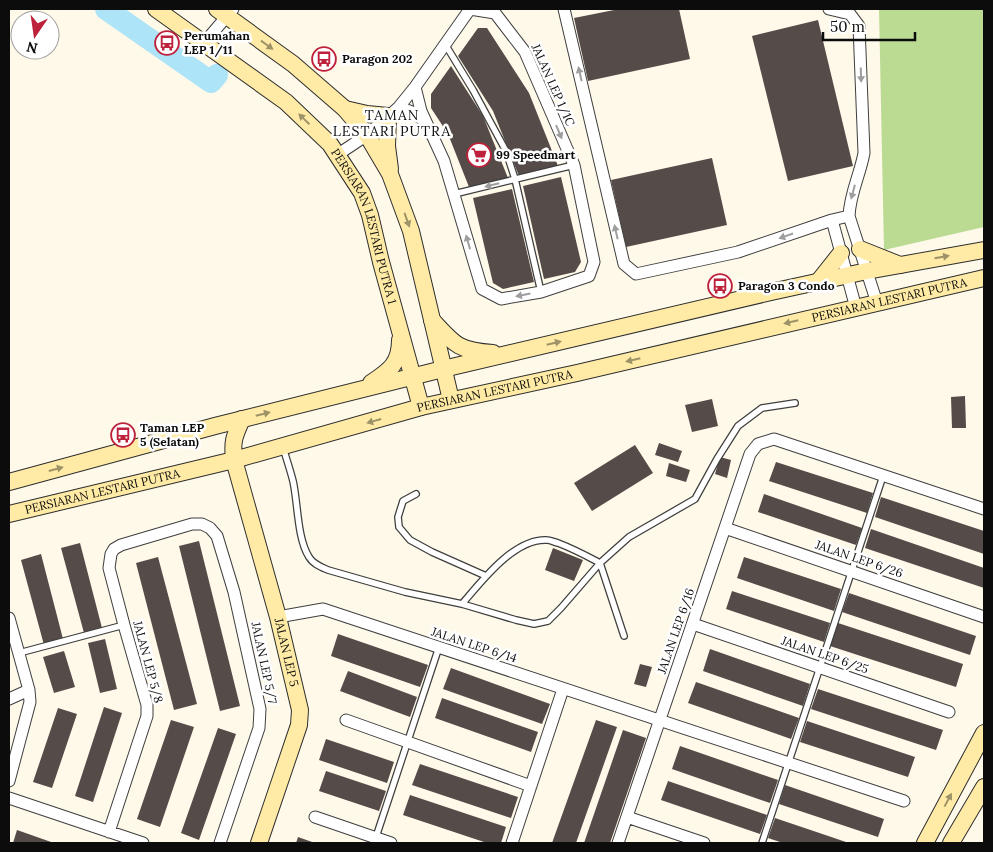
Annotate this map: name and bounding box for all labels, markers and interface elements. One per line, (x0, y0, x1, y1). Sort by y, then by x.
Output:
north arrow (10, 10, 60, 60)
scale bar (823, 10, 916, 42)
text: 50 m (830, 17, 865, 36)
place label: Perumahan LEP 1/11 (184, 28, 250, 58)
bus stop icon: Perumahan LEP 1/11 (154, 30, 180, 56)
text: N (25, 38, 39, 58)
one-way arrow (260, 40, 273, 50)
street label: JALAN LEP 1/1C (527, 40, 579, 129)
bus stop icon: Paragon 202 (311, 46, 337, 72)
place label: Paragon 202 (342, 51, 412, 66)
one-way arrow (576, 66, 584, 81)
one-way arrow (857, 67, 865, 83)
district label: TAMAN LESTARI PUTRA (333, 106, 451, 140)
one-way arrow (298, 113, 310, 125)
one-way arrow (556, 125, 564, 139)
supermarket icon: 99 Speedmart (466, 142, 492, 168)
street label: PERSIARAN LESTARI PUTRA 1 (328, 146, 400, 306)
place label: 99 Speedmart (496, 147, 576, 162)
one-way arrow (485, 181, 500, 189)
one-way arrow (848, 184, 856, 199)
one-way arrow (404, 212, 411, 227)
one-way arrow (612, 225, 620, 240)
one-way arrow (778, 232, 793, 240)
one-way arrow (463, 234, 471, 249)
one-way arrow (934, 253, 950, 261)
bus stop icon: Paragon 3 Condo (707, 273, 733, 299)
street label: PERSIARAN LESTARI PUTRA (810, 274, 969, 325)
place label: Paragon 3 Condo (738, 278, 835, 293)
one-way arrow (514, 292, 530, 300)
one-way arrow (784, 318, 799, 326)
one-way arrow (547, 339, 562, 347)
one-way arrow (626, 356, 641, 364)
street label: PERSIARAN LESTARI PUTRA (415, 366, 574, 415)
one-way arrow (256, 410, 271, 418)
one-way arrow (366, 417, 381, 425)
place label: Taman LEP 5 (Selatan) (140, 420, 205, 450)
bus stop icon: Taman LEP 5 (Selatan) (110, 422, 136, 448)
street label: PERSIARAN LESTARI PUTRA (23, 465, 182, 517)
one-way arrow (48, 465, 63, 473)
street label: JALAN LEP 6/26 (812, 536, 905, 581)
street label: JALAN LEP 6/16 (654, 586, 698, 677)
street label: JALAN LEP 5 (271, 616, 302, 688)
street label: JALAN LEP 5/8 (129, 618, 167, 705)
street label: JALAN LEP 5/7 (247, 620, 281, 706)
street label: JALAN LEP 6/14 (428, 623, 519, 667)
street label: JALAN LEP 6/25 (778, 632, 871, 677)
one-way arrow (944, 793, 952, 807)

